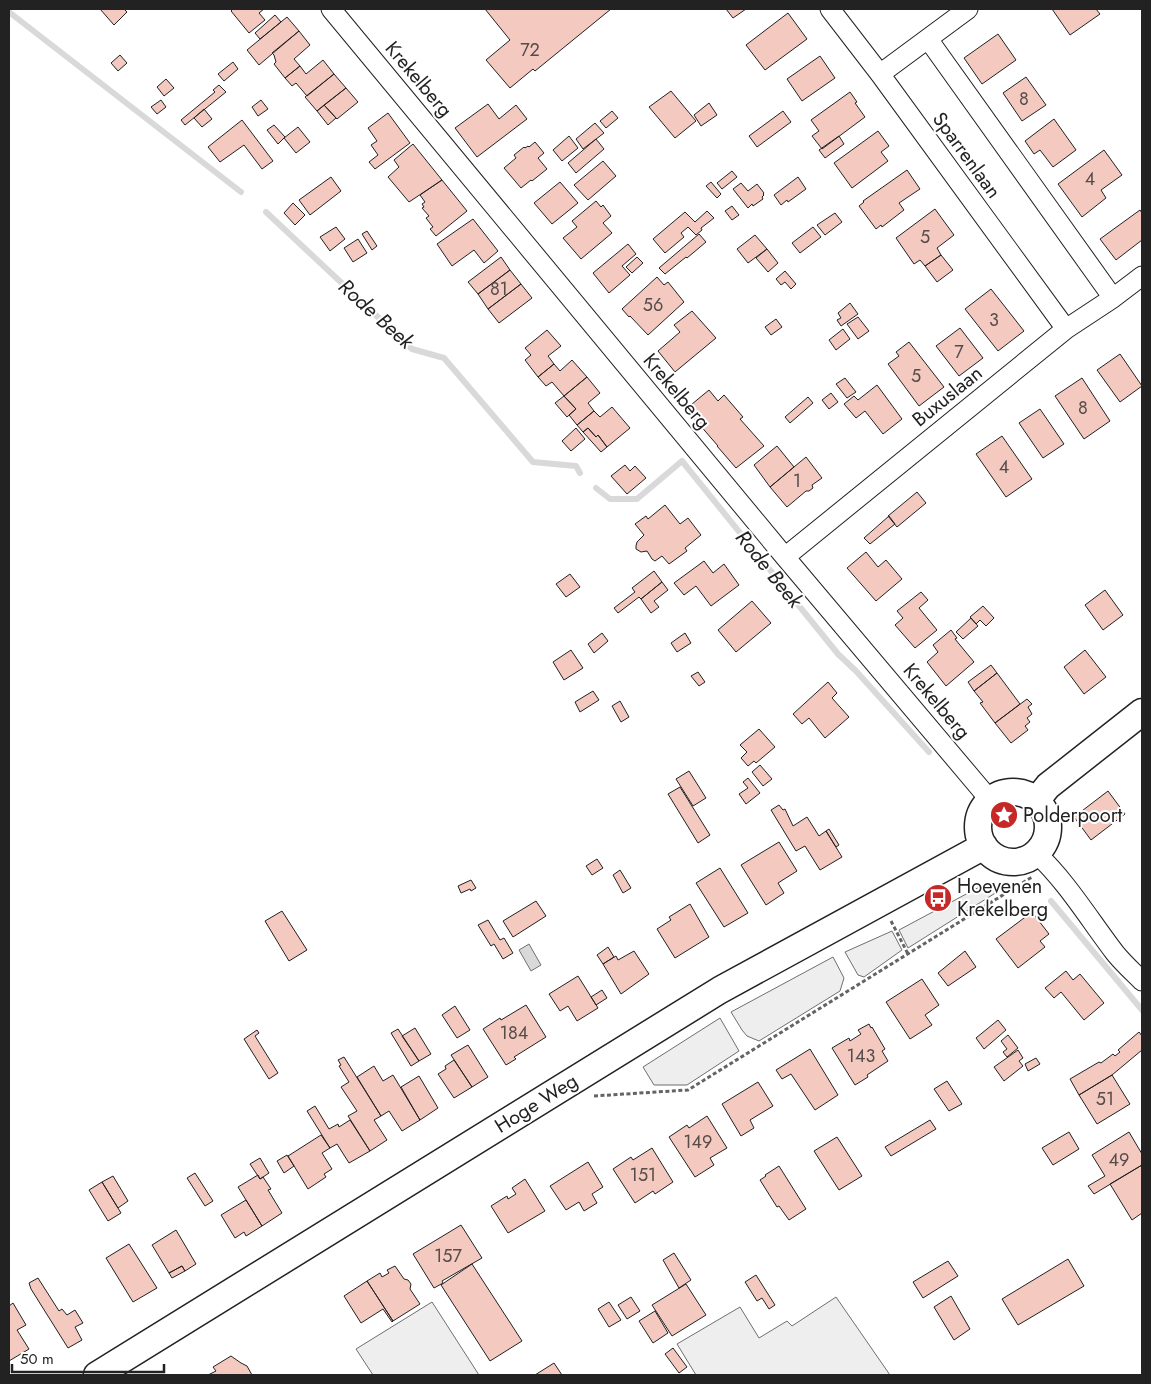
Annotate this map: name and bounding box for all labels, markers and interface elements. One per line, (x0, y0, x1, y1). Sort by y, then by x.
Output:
street label: Krekelberg (378, 35, 459, 124)
house number: 72 (520, 37, 540, 63)
house number: 8 (1019, 86, 1029, 112)
street label: Sparrenlaan (925, 106, 1008, 204)
house number: 4 (1085, 166, 1095, 192)
house number: 5 (920, 224, 930, 250)
water label: Rode Beek (332, 272, 421, 357)
house number: 81 (490, 276, 508, 302)
house number: 56 (643, 292, 663, 318)
house number: 3 (989, 307, 999, 333)
house number: 7 (954, 339, 964, 365)
street label: Krekelberg (636, 347, 717, 436)
street label: Buxuslaan (906, 359, 989, 434)
house number: 5 (911, 363, 921, 389)
house number: 8 (1078, 395, 1088, 421)
house number: 4 (999, 454, 1009, 480)
house number: 1 (793, 468, 801, 494)
water label: Rode Beek (728, 524, 810, 615)
street label: Krekelberg (896, 657, 977, 746)
place icon: Polderpoort (989, 800, 1019, 830)
place label: Polderpoort (1023, 801, 1123, 830)
place label: Hoevenen Krekelberg (957, 872, 1048, 924)
bus stop icon: Hoevenen Krekelberg (923, 883, 953, 913)
house number: 184 (500, 1020, 528, 1046)
house number: 143 (847, 1043, 875, 1069)
street label: Hoge Weg (489, 1067, 583, 1140)
house number: 51 (1096, 1086, 1114, 1112)
house number: 149 (684, 1129, 712, 1155)
house number: 49 (1109, 1147, 1129, 1173)
house number: 151 (630, 1162, 656, 1188)
house number: 157 (434, 1243, 462, 1269)
scale bar (12, 1342, 165, 1374)
text: 50 m (20, 1348, 54, 1370)

